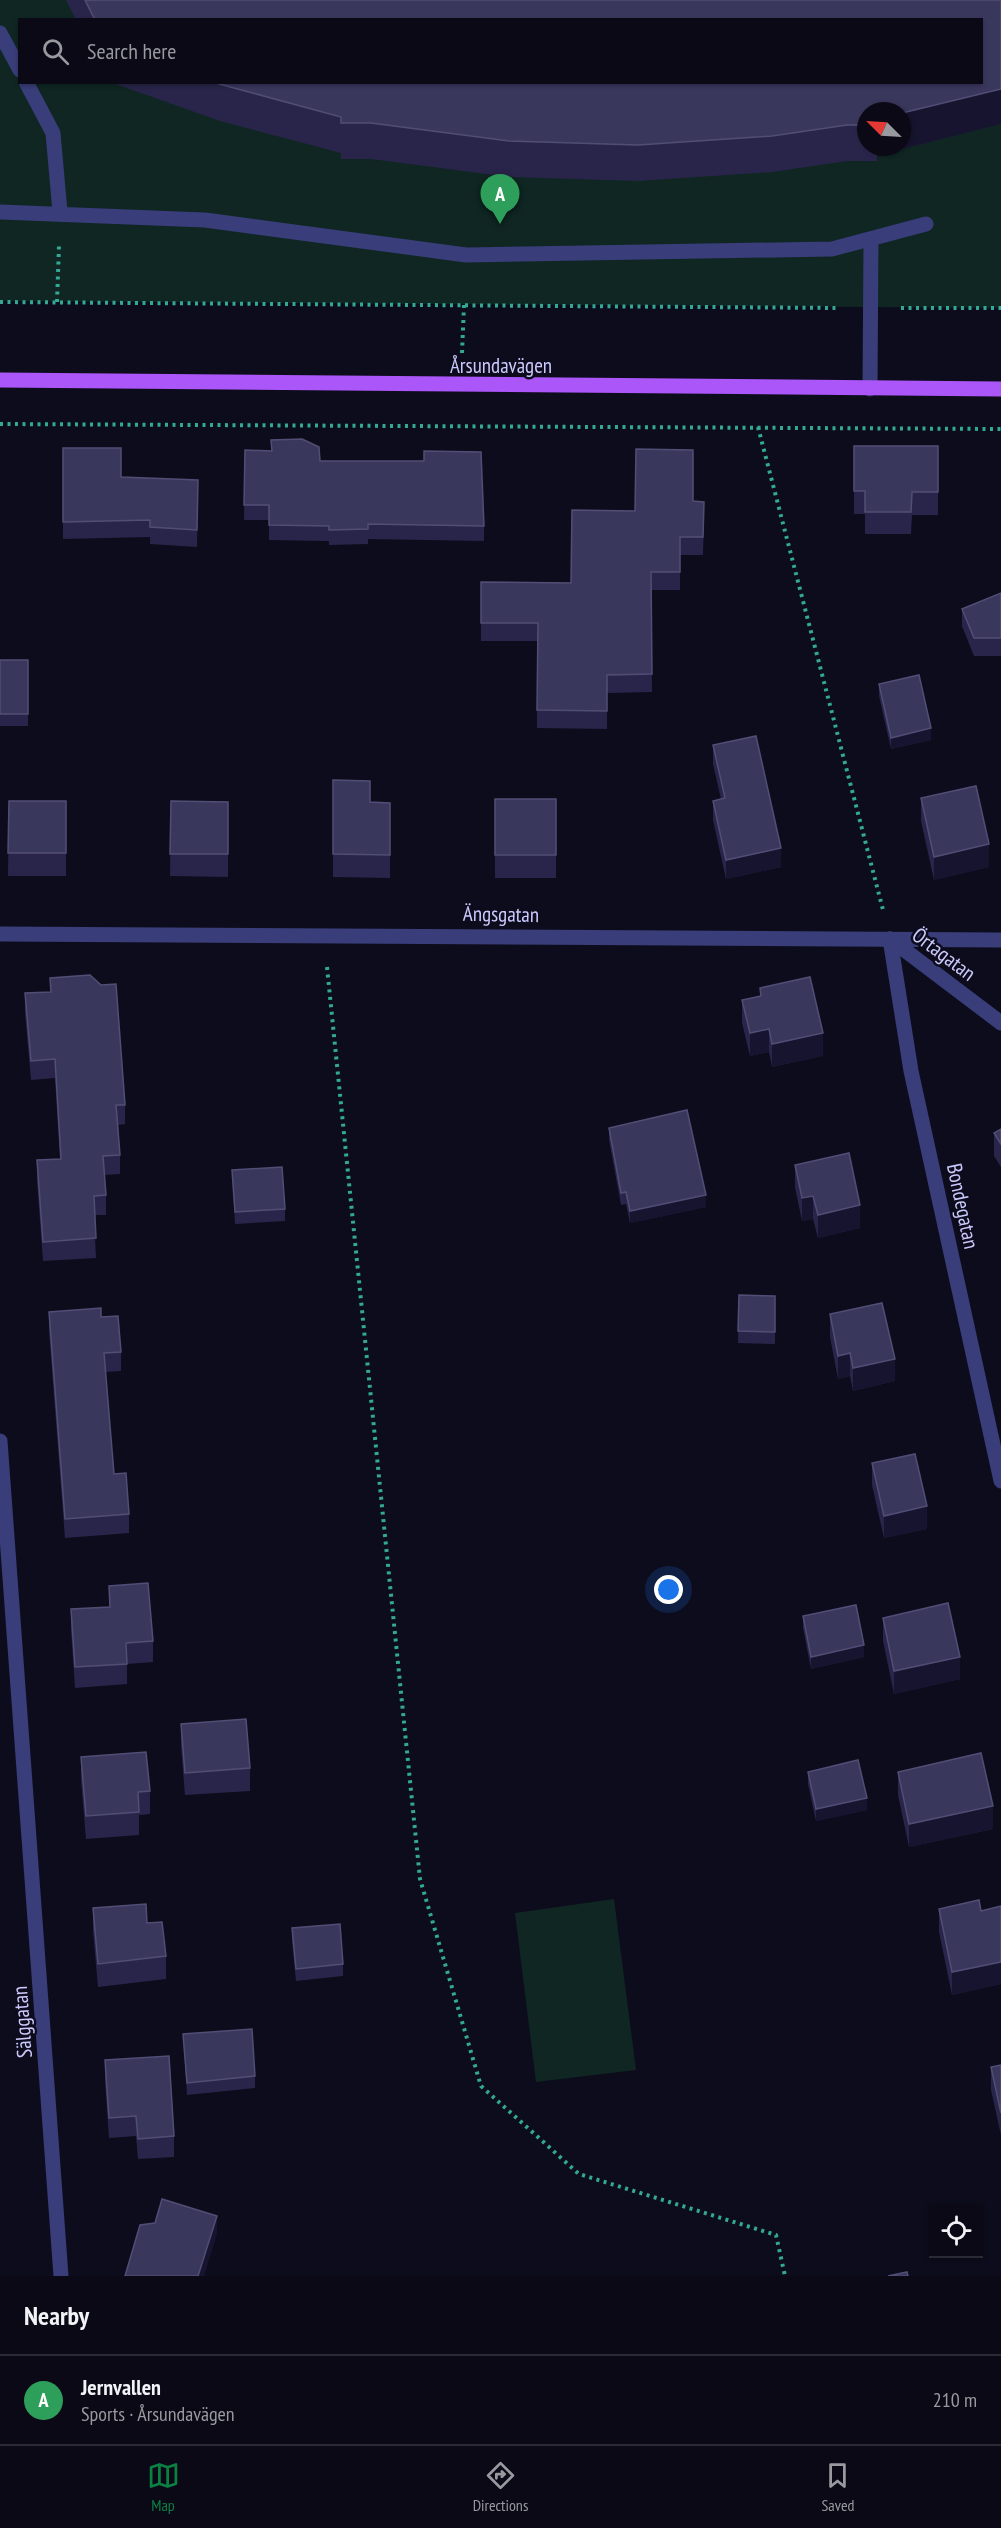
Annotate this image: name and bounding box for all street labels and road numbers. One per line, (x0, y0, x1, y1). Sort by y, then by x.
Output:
street label: Årsundavägen (450, 352, 552, 379)
street label: Ängsgatan (463, 900, 539, 928)
street label: Örtagatan (907, 921, 981, 987)
street label: Bondegatan (941, 1161, 985, 1251)
street label: Sälggatan (6, 1985, 38, 2059)

